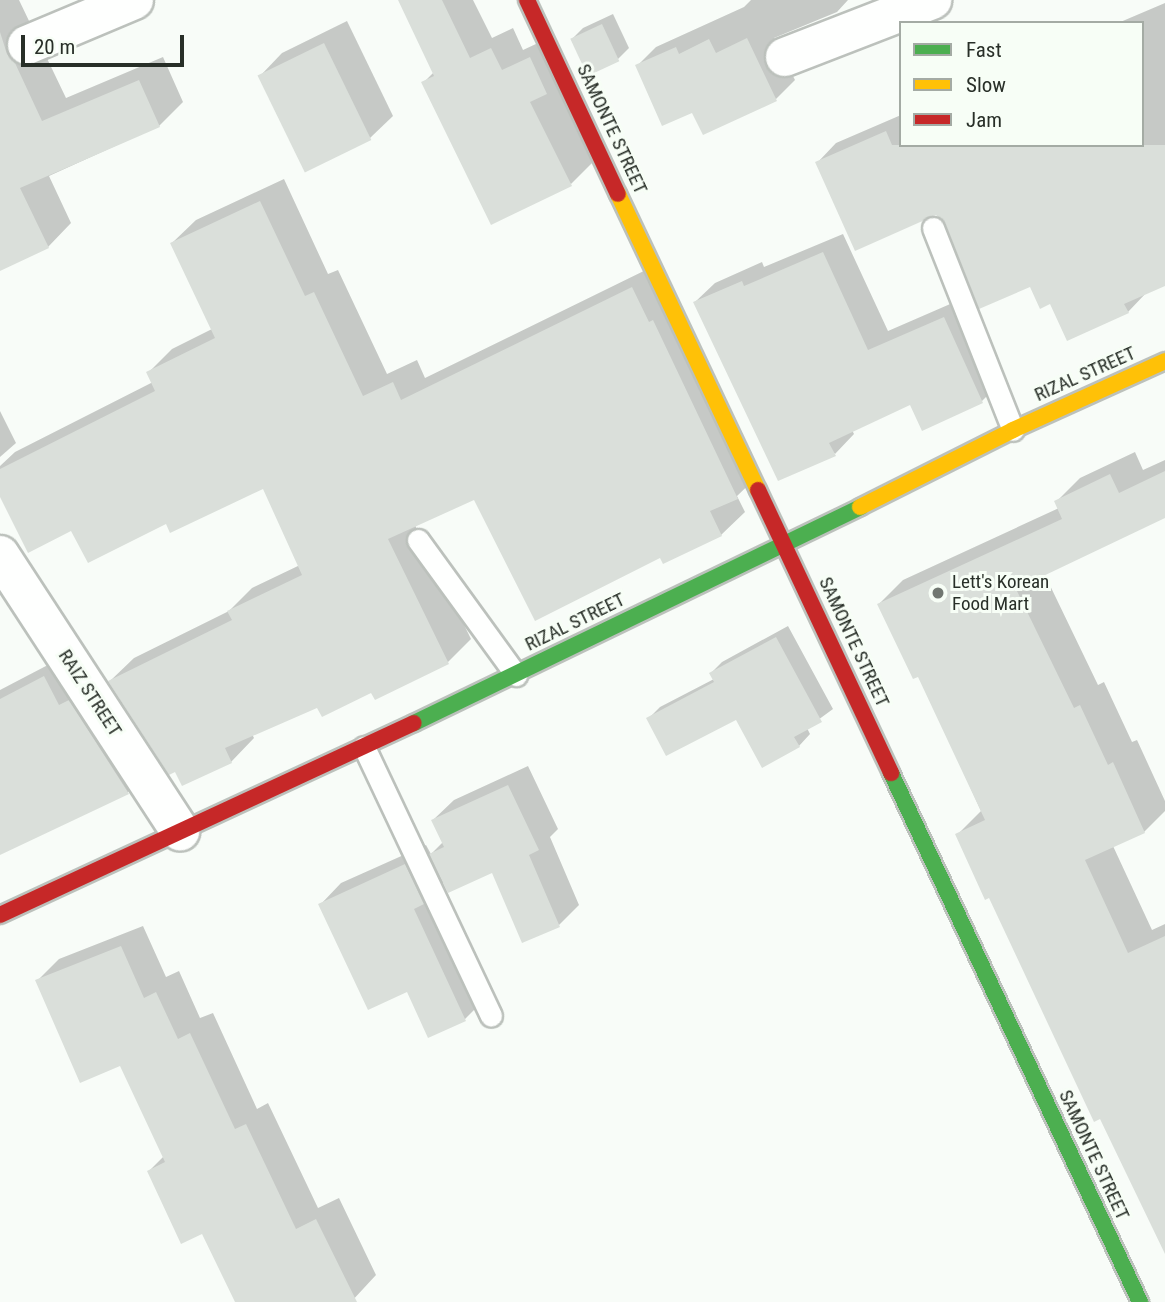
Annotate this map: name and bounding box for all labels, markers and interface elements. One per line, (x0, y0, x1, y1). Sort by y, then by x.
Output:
scale bar (24, 21, 187, 65)
legend (899, 21, 1144, 147)
text: 20 m (34, 35, 75, 59)
text: Fast (966, 38, 1002, 62)
street label: SAMONTE STREET (572, 60, 652, 198)
text: Slow (966, 73, 1006, 97)
text: Jam (966, 108, 1002, 132)
street label: RIZAL STREET (1031, 342, 1139, 406)
place label: Lett's Korean Food Mart (952, 571, 1049, 615)
street label: SAMONTE STREET (814, 573, 894, 711)
marker: Lett's Korean Food Mart (930, 585, 946, 601)
street label: RIZAL STREET (521, 588, 629, 656)
street label: RAIZ STREET (54, 645, 126, 741)
street label: SAMONTE STREET (1054, 1086, 1134, 1224)

